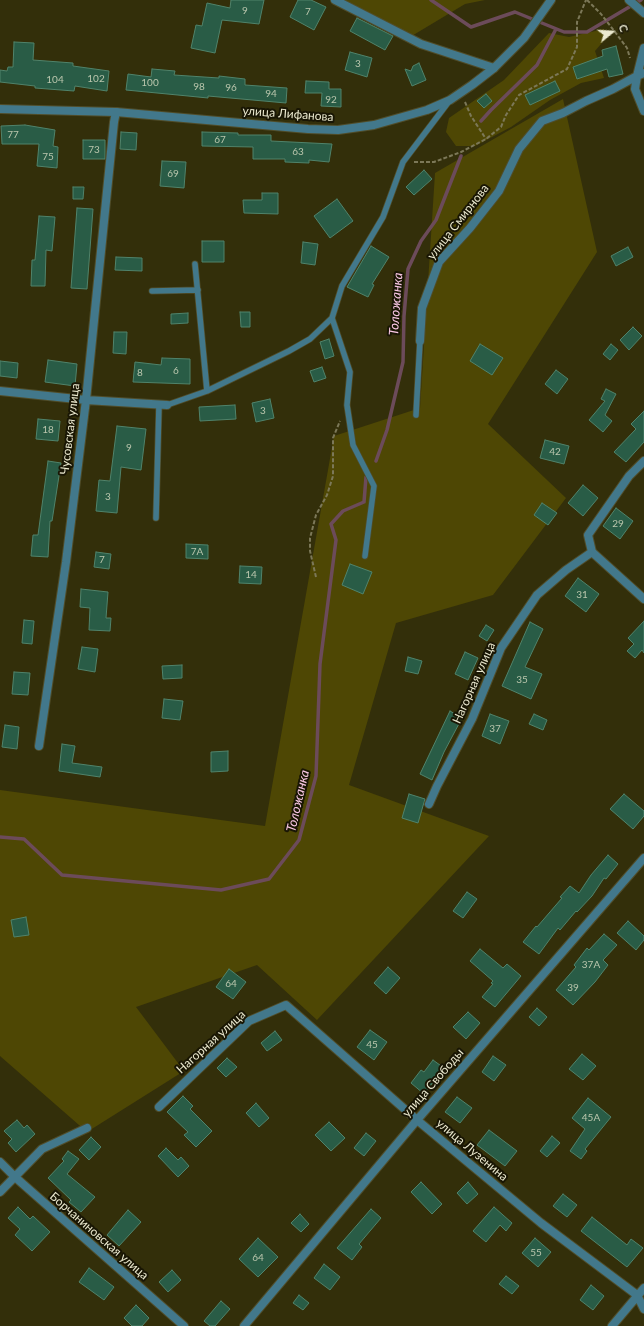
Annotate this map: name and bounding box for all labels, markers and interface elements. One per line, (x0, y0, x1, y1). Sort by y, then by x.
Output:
house number: 9 (242, 5, 248, 17)
house number: 7 (305, 6, 311, 18)
north arrow (592, 12, 632, 52)
text: С (617, 23, 631, 34)
house number: 3 (355, 58, 361, 70)
house number: 102 (87, 73, 105, 85)
house number: 104 (46, 74, 64, 86)
house number: 100 (141, 77, 159, 89)
house number: 98 (193, 81, 205, 93)
house number: 96 (225, 82, 237, 94)
house number: 94 (265, 88, 277, 100)
house number: 92 (325, 94, 337, 106)
street label: улица Лифанова (242, 104, 334, 124)
house number: 77 (7, 129, 19, 141)
house number: 67 (214, 134, 226, 146)
house number: 73 (88, 144, 100, 156)
house number: 63 (292, 146, 304, 158)
house number: 75 (42, 151, 54, 163)
house number: 69 (167, 168, 179, 180)
street label: улица Смирнова (424, 182, 492, 262)
water label: Толожанка (386, 272, 406, 336)
house number: 6 (173, 365, 179, 377)
house number: 8 (137, 367, 143, 379)
street label: Чусовская улица (57, 383, 83, 475)
house number: 3 (260, 405, 266, 417)
house number: 18 (42, 424, 54, 436)
house number: 9 (126, 442, 132, 454)
house number: 42 (549, 446, 561, 458)
house number: 3 (105, 491, 111, 503)
house number: 29 (612, 518, 624, 530)
house number: 7А (191, 546, 203, 558)
house number: 7 (99, 554, 105, 566)
house number: 14 (245, 569, 257, 581)
house number: 31 (576, 589, 588, 601)
street label: Нагорная улица (450, 640, 498, 726)
house number: 35 (516, 674, 528, 686)
house number: 37 (489, 723, 501, 735)
water label: Толожанка (283, 769, 313, 833)
house number: 37А (582, 959, 600, 971)
house number: 64 (225, 978, 237, 990)
house number: 39 (567, 982, 579, 994)
street label: Нагорная улица (174, 1007, 248, 1077)
house number: 45 (366, 1039, 378, 1051)
street label: улица Свободы (399, 1046, 467, 1120)
house number: 45А (582, 1112, 600, 1124)
street label: улица Лузенина (433, 1116, 511, 1184)
street label: Борчаниновская улица (47, 1189, 151, 1283)
house number: 55 (530, 1247, 542, 1259)
house number: 64 (252, 1252, 264, 1264)

